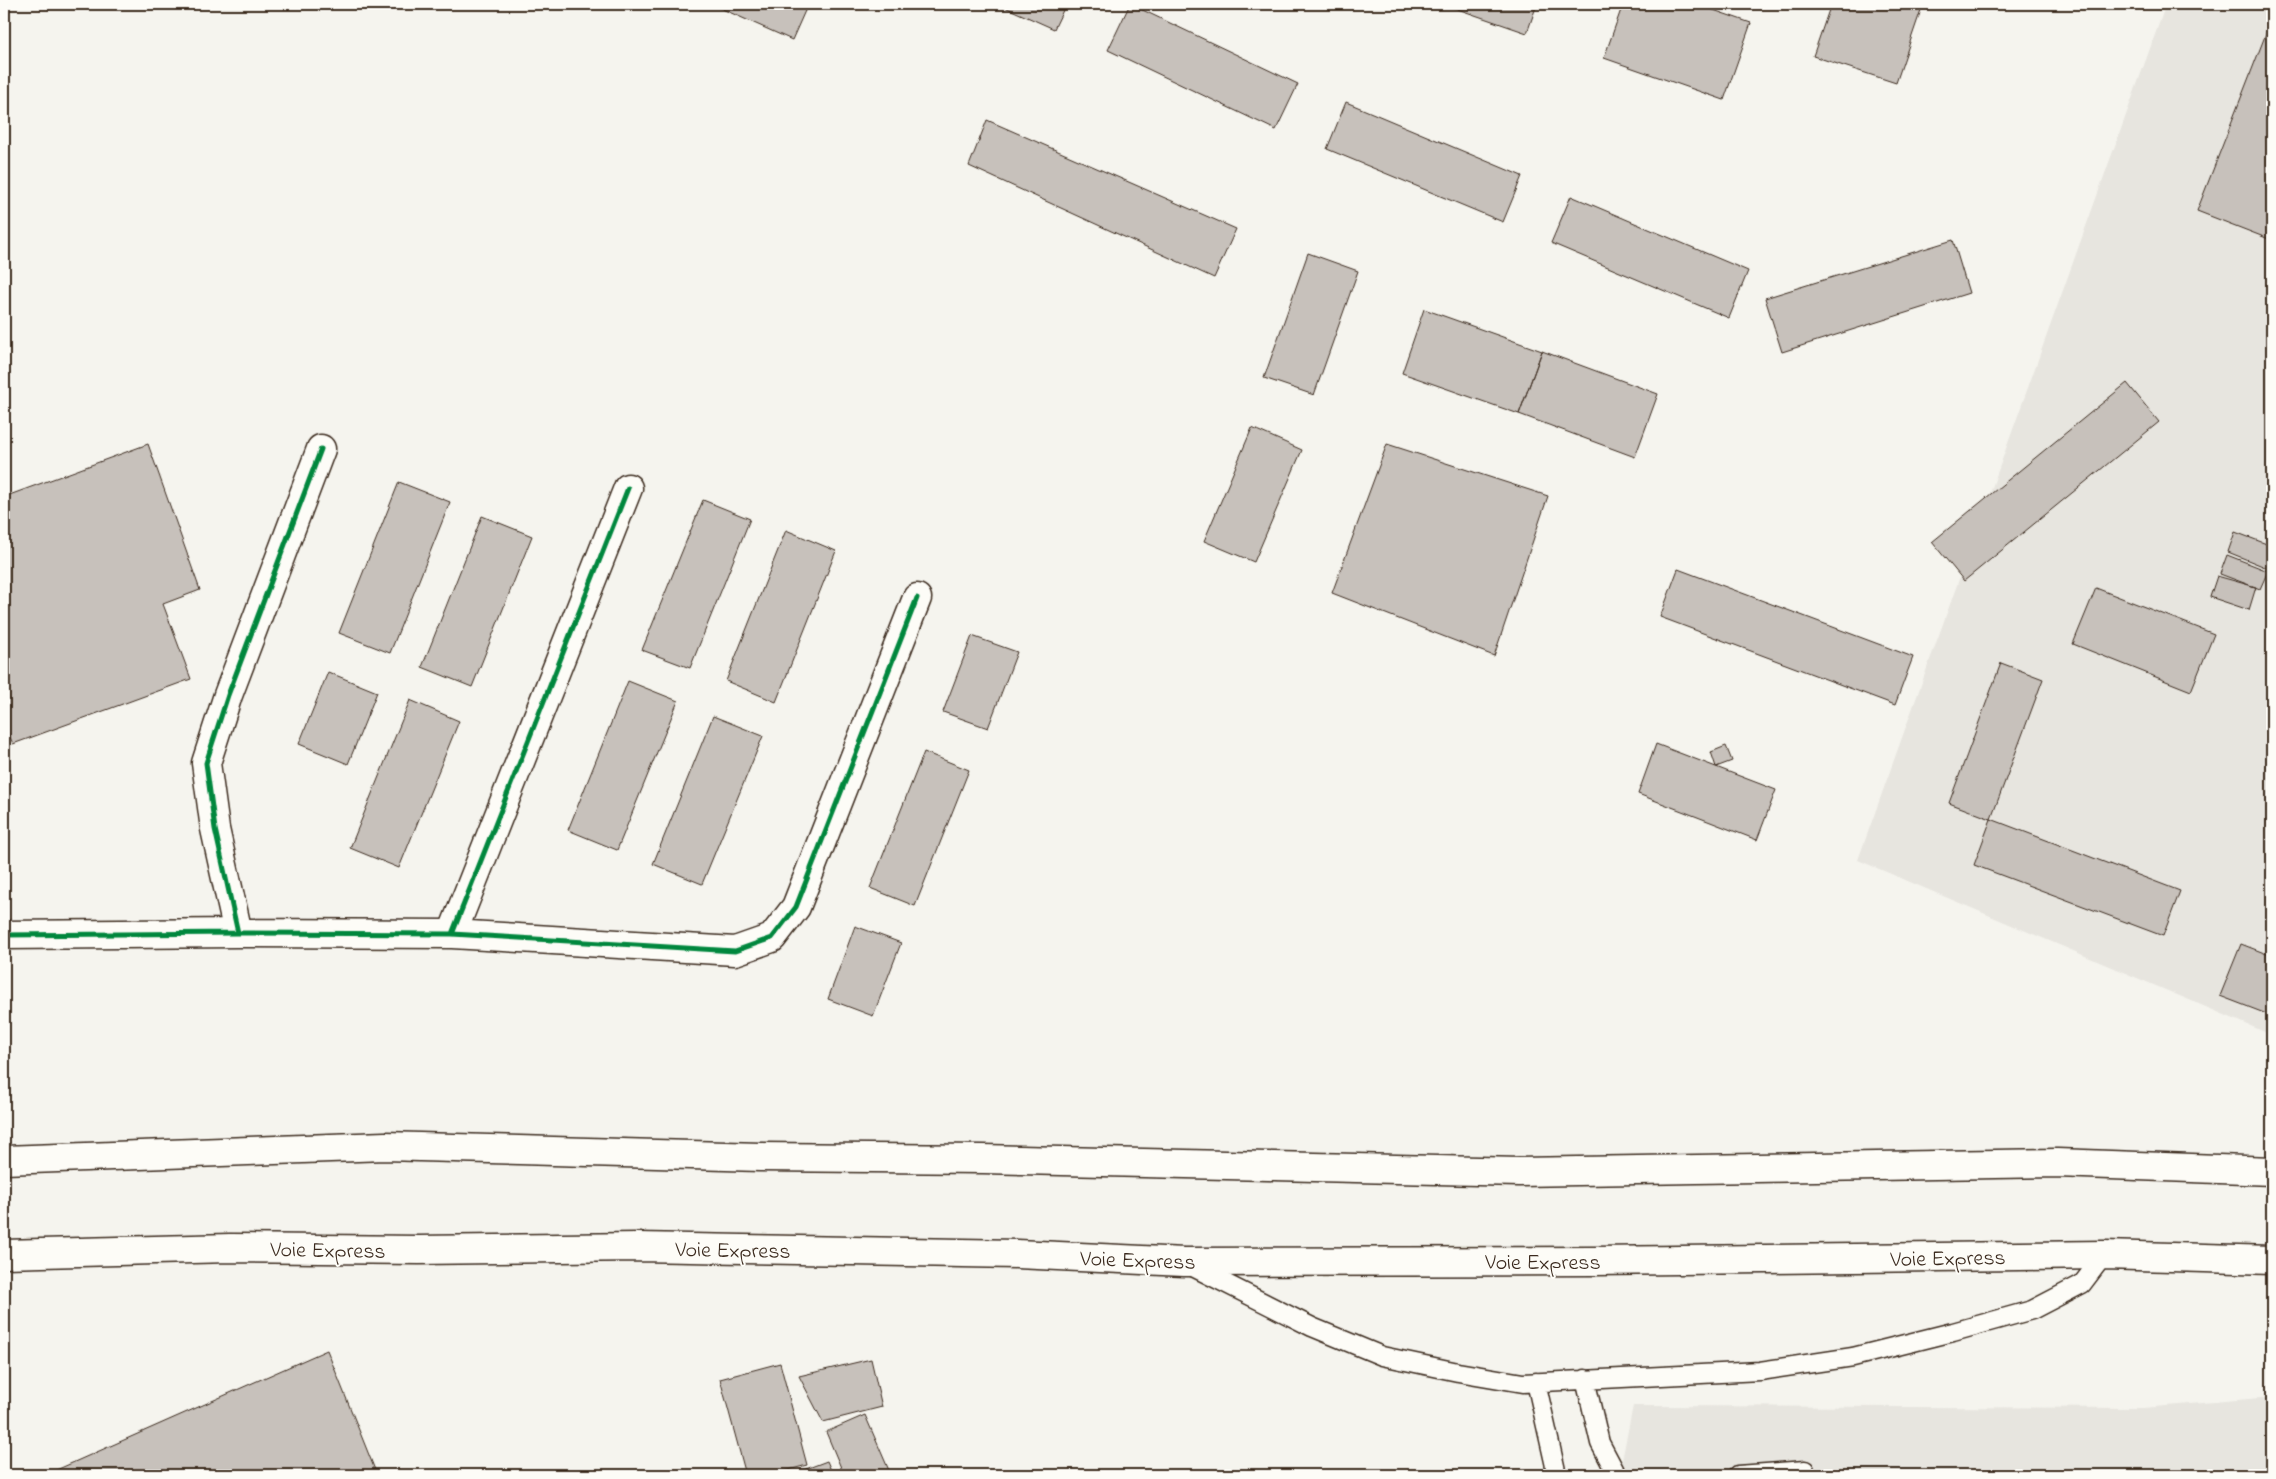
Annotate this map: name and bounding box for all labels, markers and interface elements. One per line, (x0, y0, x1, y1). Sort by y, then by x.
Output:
street label: Voie Express (269, 1235, 386, 1269)
street label: Voie Express (674, 1235, 791, 1269)
street label: Voie Express (1889, 1243, 2006, 1277)
street label: Voie Express (1079, 1244, 1196, 1280)
street label: Voie Express (1484, 1248, 1601, 1280)

